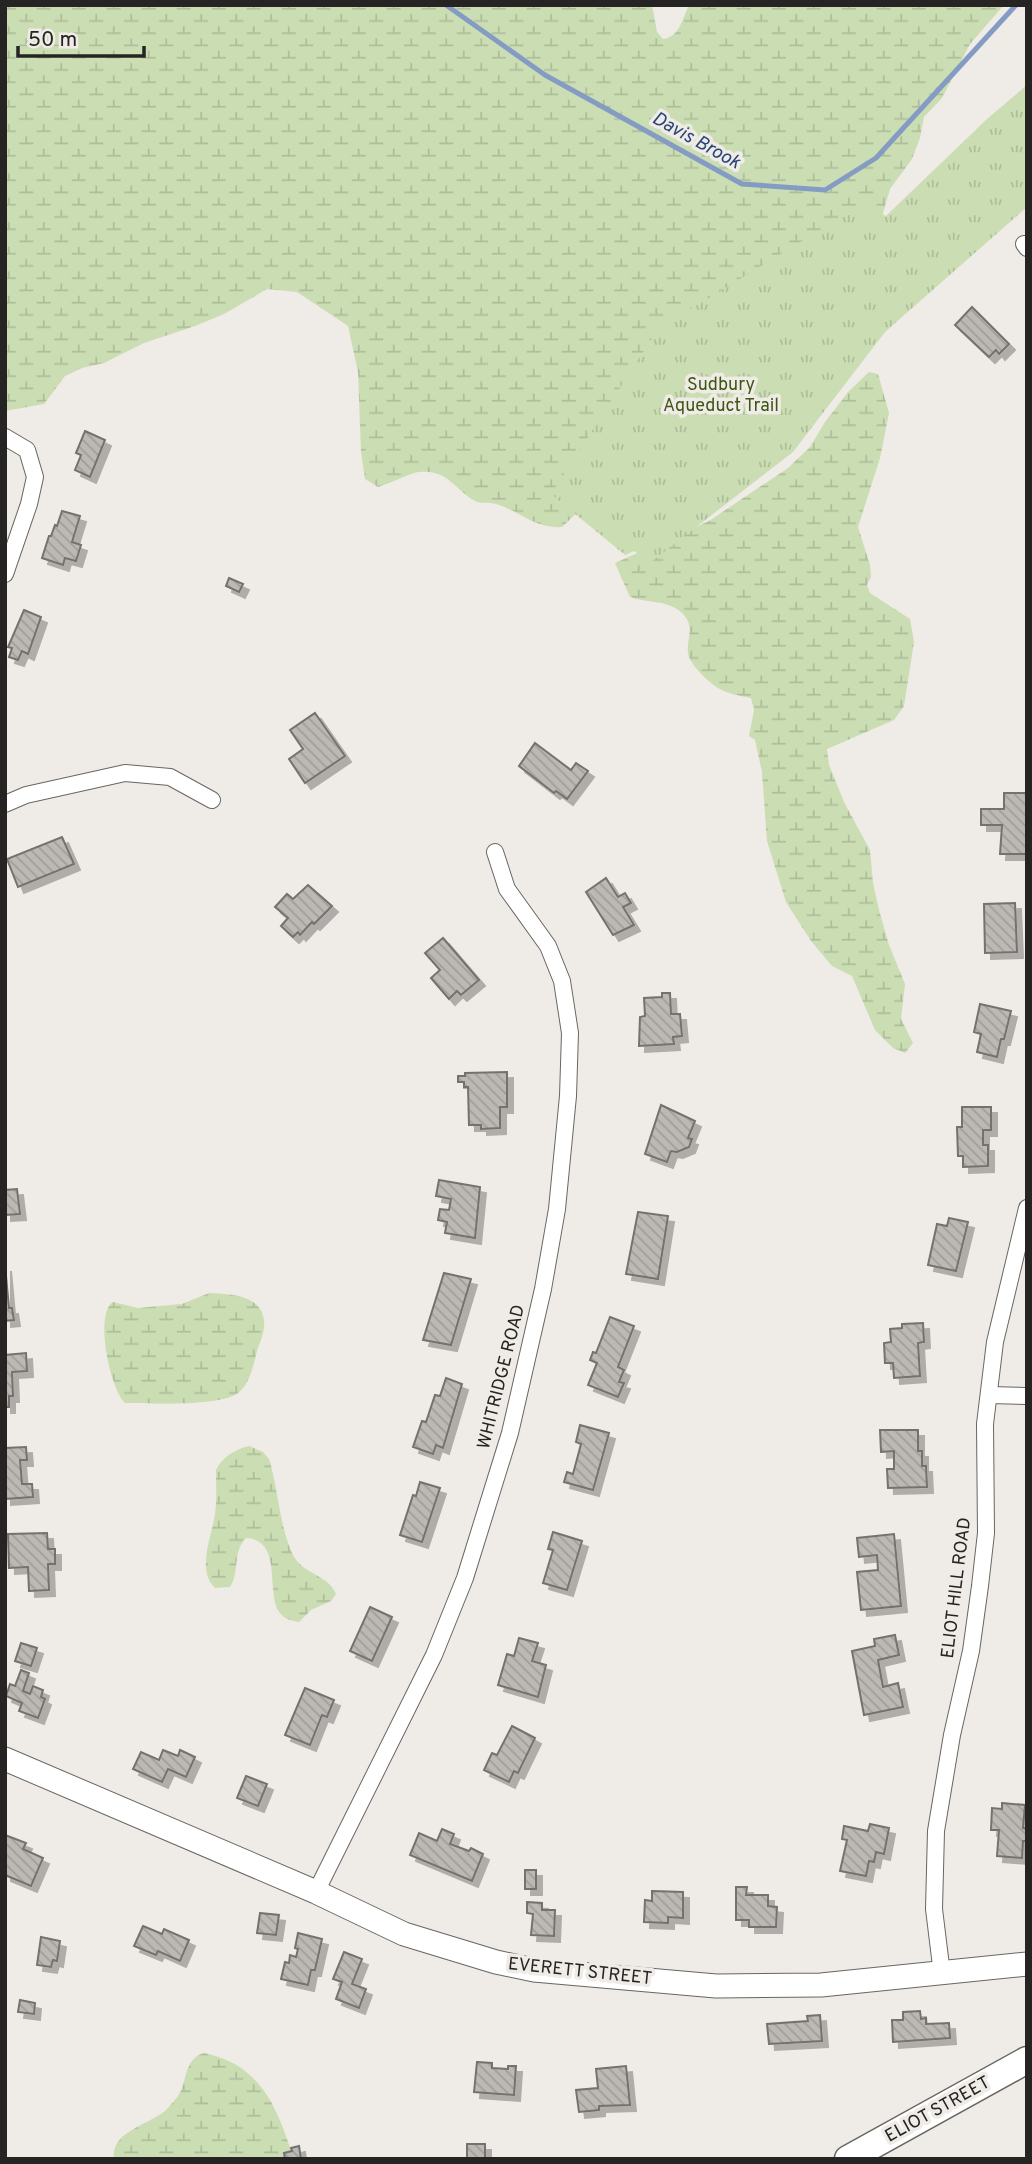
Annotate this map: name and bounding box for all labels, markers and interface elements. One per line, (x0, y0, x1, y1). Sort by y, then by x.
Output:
scale bar (18, 14, 144, 58)
text: 50 m (28, 27, 77, 54)
water label: Davis Brook (648, 107, 745, 175)
park label: Sudbury Aqueduct Trail (663, 374, 779, 418)
street label: WHITRIDGE ROAD (473, 1302, 531, 1452)
street label: ELIOT HILL ROAD (937, 1516, 977, 1660)
street label: EVERETT STREET (507, 1953, 653, 1991)
street label: ELIOT STREET (881, 2072, 995, 2148)

